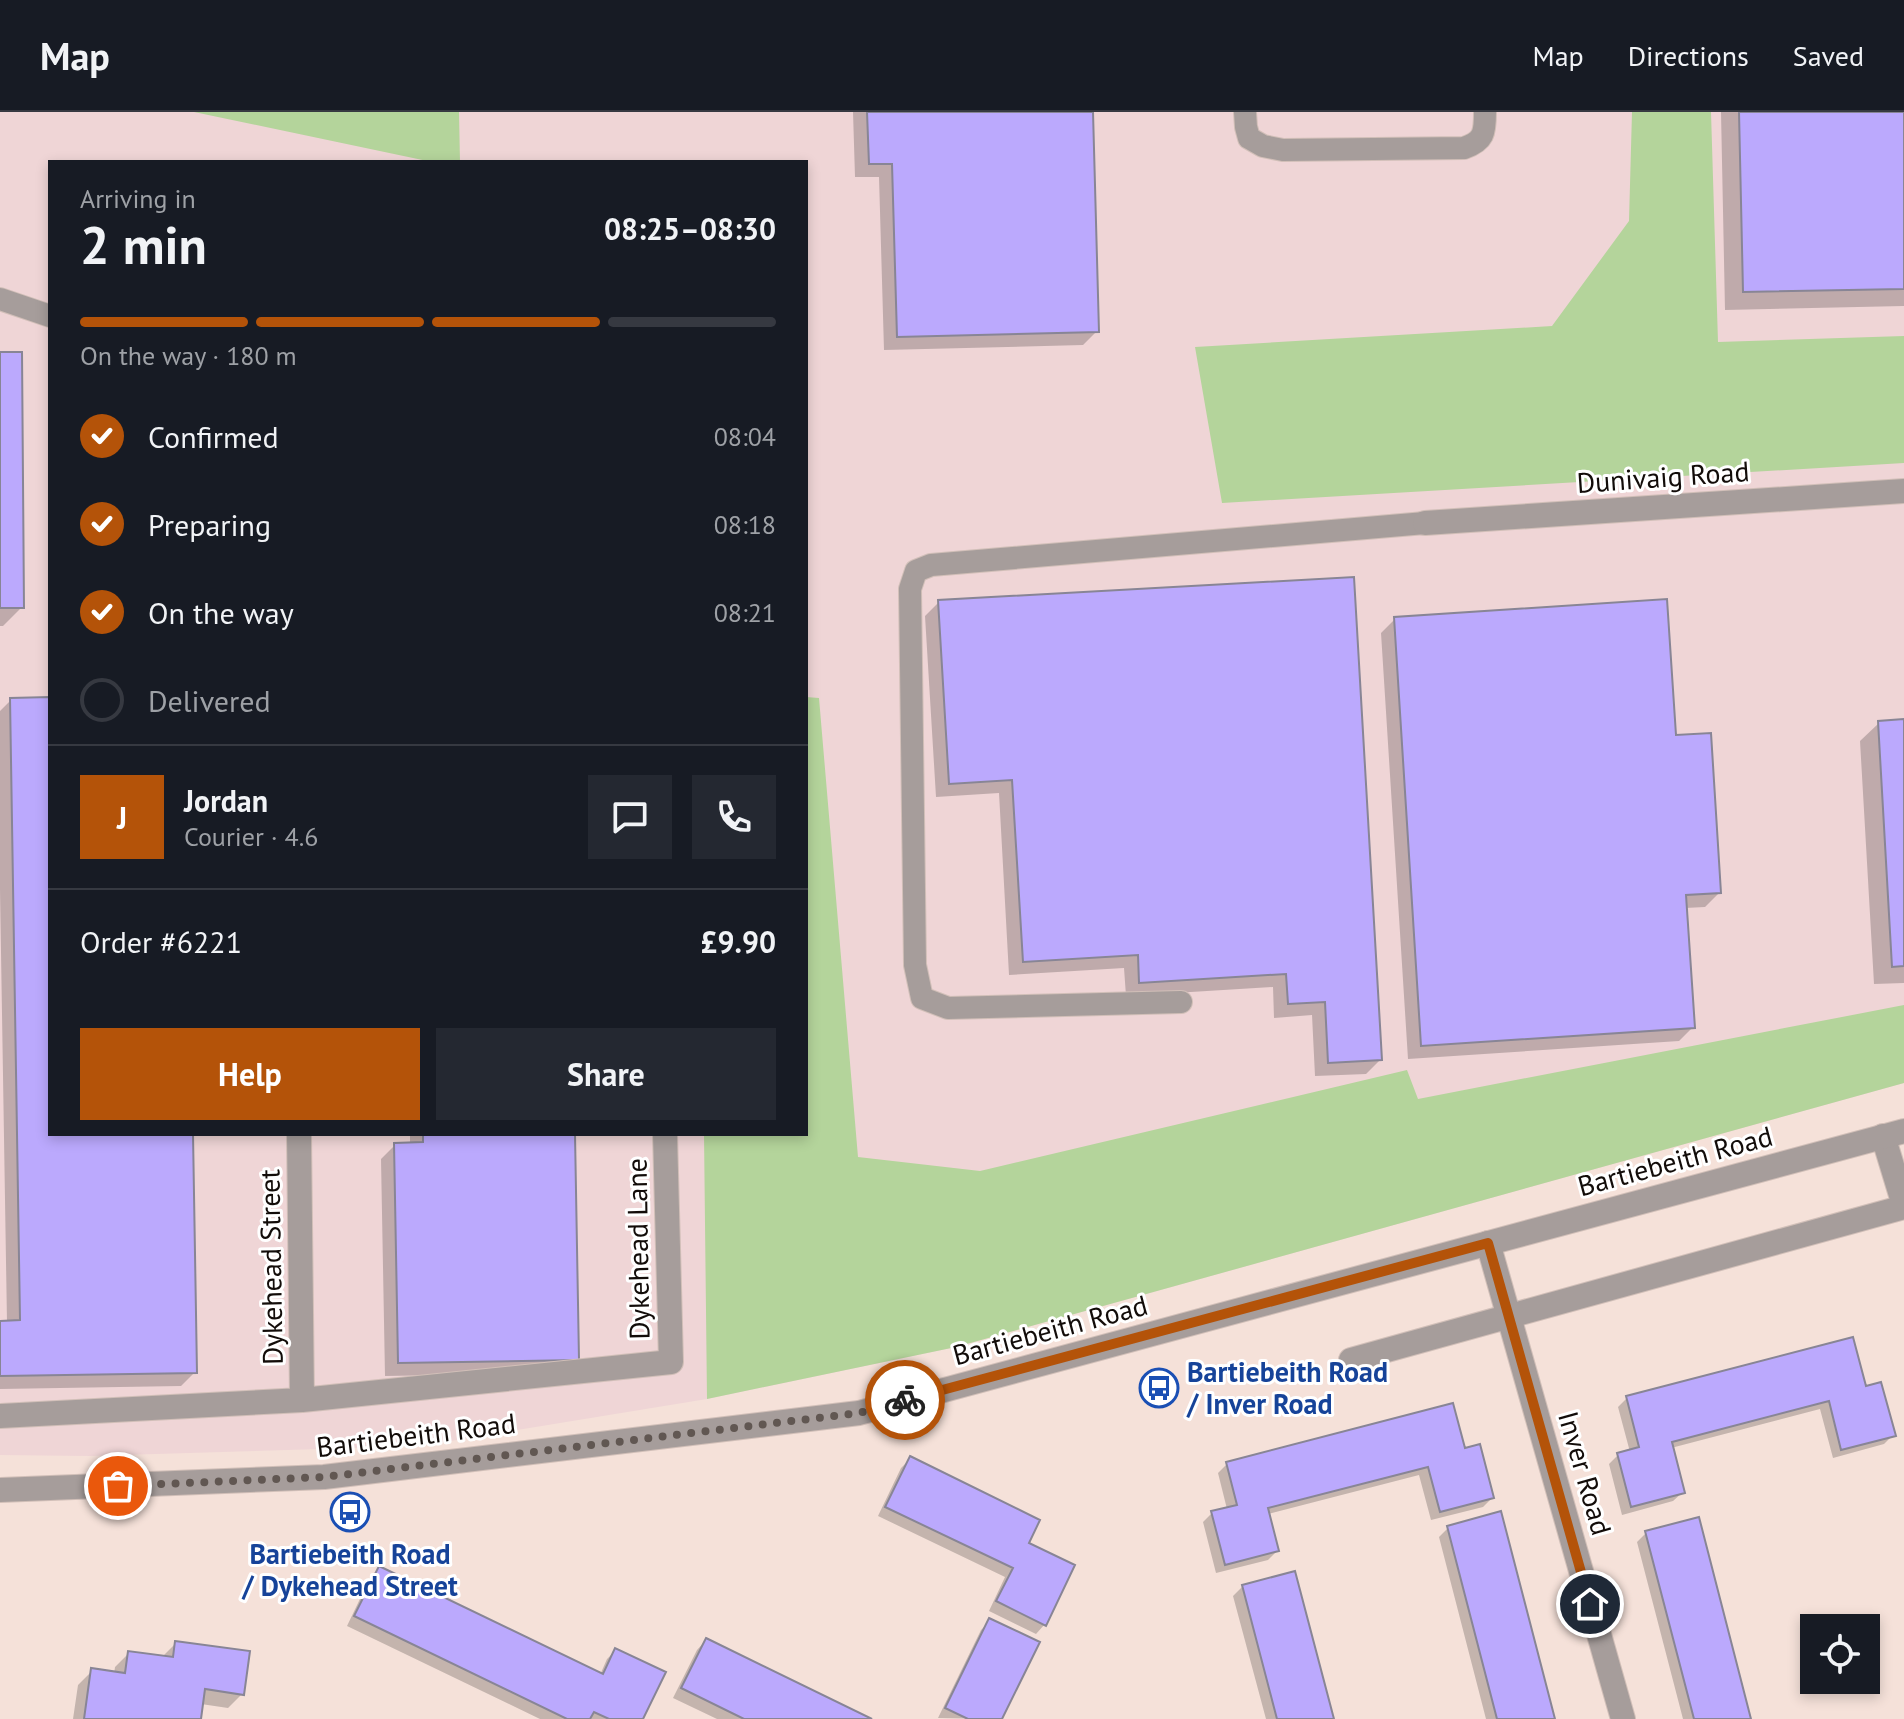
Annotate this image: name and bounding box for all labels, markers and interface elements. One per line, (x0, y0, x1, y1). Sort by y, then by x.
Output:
text: Map (40, 31, 110, 80)
text: Map (1533, 37, 1584, 74)
text: Directions (1628, 37, 1749, 74)
text: Saved (1793, 37, 1864, 74)
text: Arriving in (80, 182, 196, 215)
text: 08:25–08:30 (604, 209, 776, 248)
text: 2 min (80, 211, 207, 278)
text: On the way · 180 m (80, 339, 297, 372)
icon: check (80, 414, 124, 458)
text: Confirmed (148, 417, 279, 456)
text: 08:04 (714, 420, 776, 453)
street label: Dunivaig Road (1575, 452, 1750, 501)
icon: check (80, 502, 124, 546)
text: Preparing (148, 505, 271, 544)
text: 08:18 (714, 508, 776, 541)
icon: check (80, 590, 124, 634)
text: On the way (148, 593, 294, 632)
text: 08:21 (714, 596, 776, 629)
text: Delivered (148, 681, 271, 720)
button: chat (588, 775, 672, 859)
button: phone (692, 775, 776, 859)
text: Jordan (184, 781, 268, 820)
text: J (117, 798, 127, 837)
text: Courier · 4.6 (184, 820, 318, 853)
text: Order #6221 (80, 922, 242, 961)
text: £9.90 (701, 922, 776, 961)
button: Help (80, 1028, 420, 1120)
button: Share (436, 1028, 776, 1120)
street label: Bartiebeith Road (1573, 1117, 1776, 1204)
street label: Dykehead Lane (617, 1158, 658, 1340)
street label: Dykehead Street (250, 1168, 291, 1365)
street label: Bartiebeith Road (948, 1286, 1151, 1373)
place label: Bartiebeith Road / Inver Road (1186, 1353, 1388, 1422)
courier (865, 1360, 945, 1440)
bus stop icon: Bartiebeith Road / Inver Road (1138, 1367, 1180, 1409)
icon: bike (883, 1378, 927, 1422)
street label: Bartiebeith Road (314, 1404, 518, 1465)
street label: Inver Road (1550, 1407, 1621, 1539)
pin (84, 1452, 152, 1520)
icon: bag (96, 1464, 140, 1508)
bus stop icon: Bartiebeith Road / Dykehead Street (329, 1491, 371, 1533)
place label: Bartiebeith Road / Dykehead Street (241, 1535, 458, 1604)
pin (1556, 1570, 1624, 1638)
icon: home (1568, 1582, 1612, 1626)
map controls (1800, 1614, 1880, 1694)
button: locate (1800, 1614, 1880, 1694)

